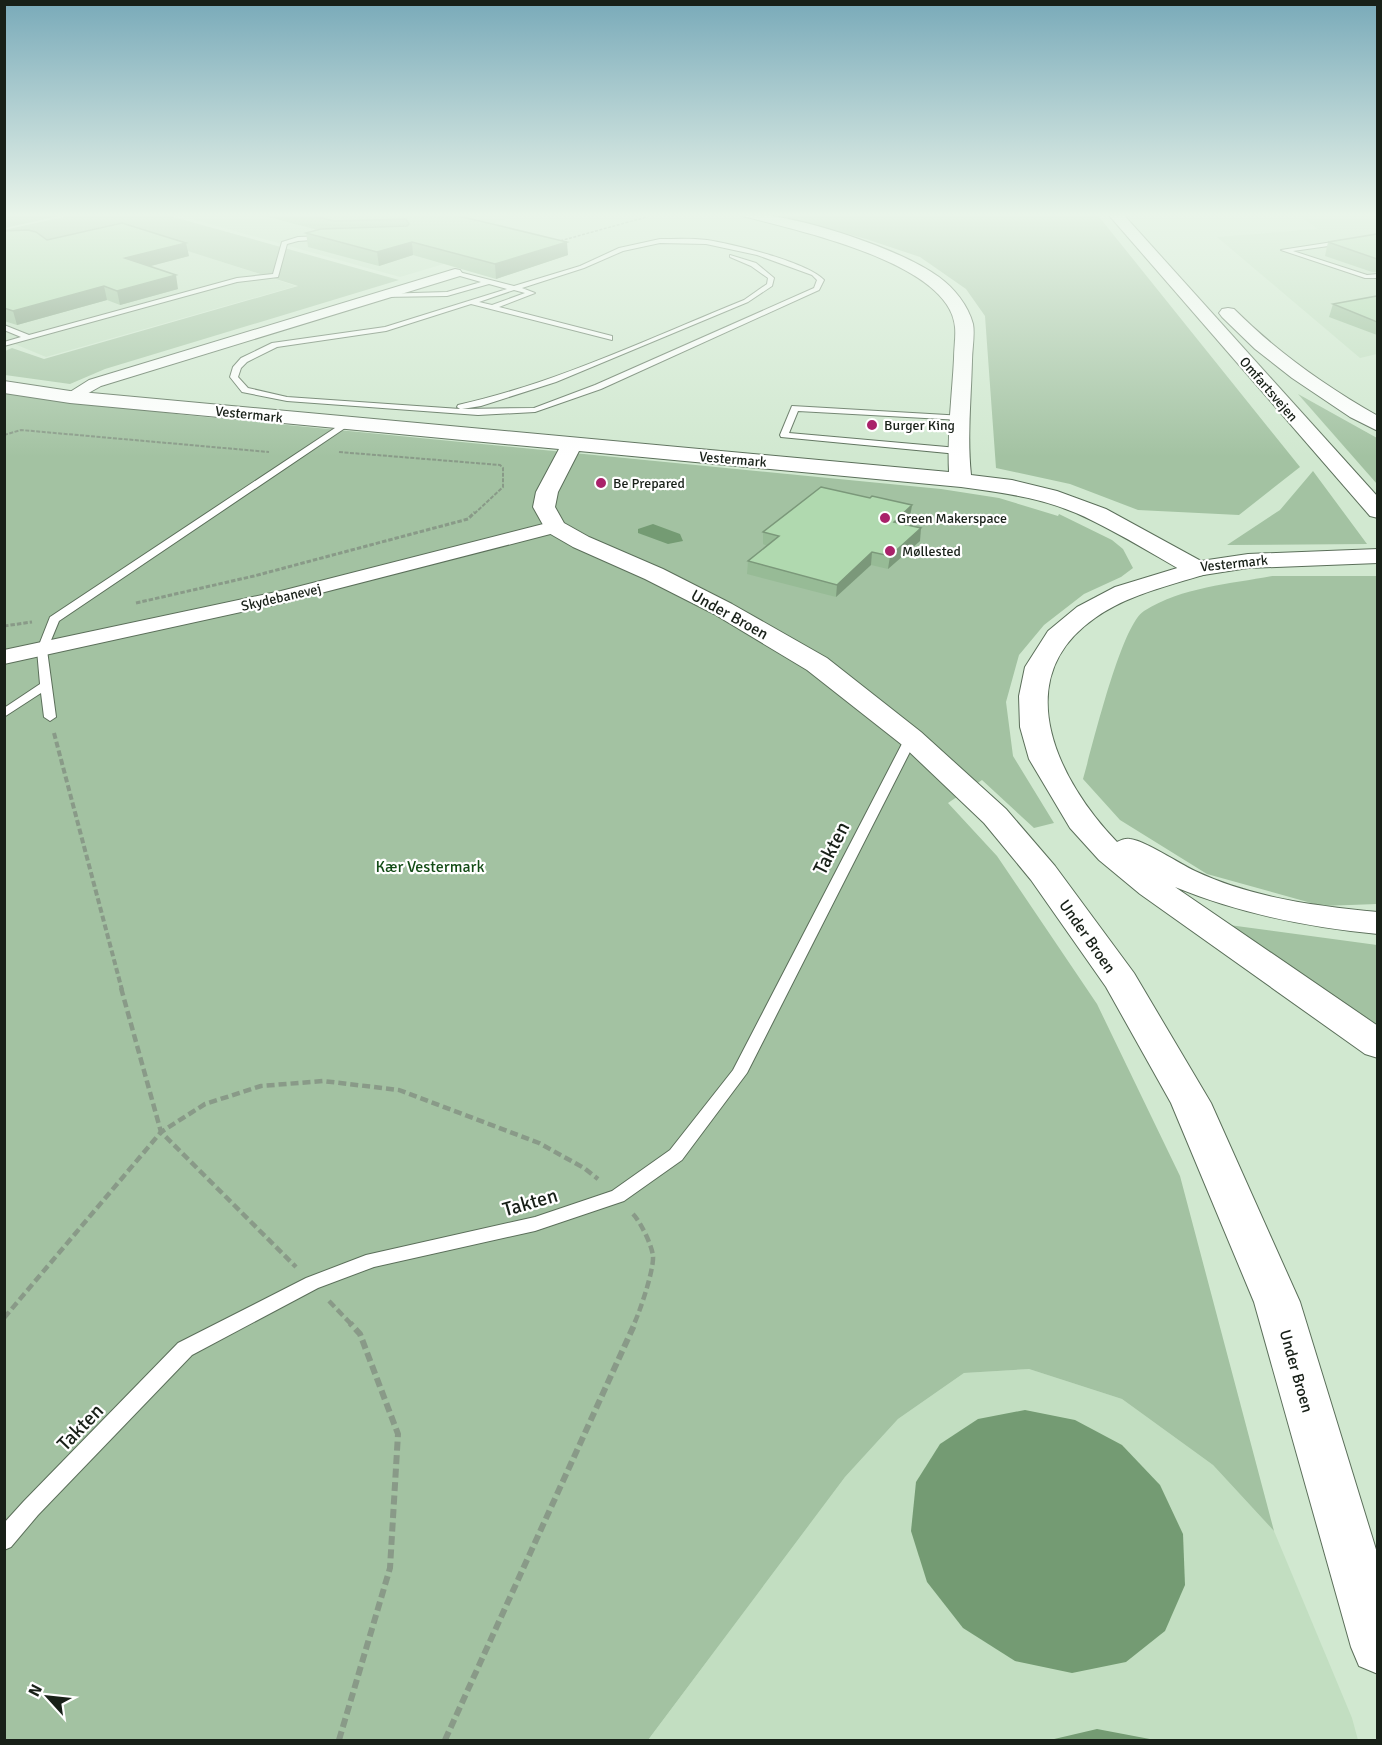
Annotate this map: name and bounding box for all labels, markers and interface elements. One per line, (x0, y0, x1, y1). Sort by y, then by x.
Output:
street label: Omfartsvejen (1236, 353, 1301, 425)
street label: Vestermark (214, 402, 284, 426)
place label: Burger King (884, 417, 955, 434)
marker: Burger King (865, 418, 879, 432)
street label: Vestermark (698, 448, 767, 471)
place label: Be Prepared (613, 475, 685, 492)
marker: Be Prepared (594, 476, 608, 490)
place label: Green Makerspace (897, 510, 1007, 527)
marker: Green Makerspace (878, 511, 892, 525)
place label: Møllested (902, 543, 961, 560)
marker: Møllested (883, 544, 897, 558)
street label: Vestermark (1199, 551, 1269, 575)
street label: Skydebanevej (239, 580, 323, 615)
street label: Under Broen (687, 585, 772, 644)
street label: Takten (808, 817, 855, 879)
park label: Kær Vestermark (376, 857, 484, 877)
street label: Under Broen (1054, 896, 1120, 977)
street label: Takten (500, 1183, 561, 1222)
street label: Under Broen (1275, 1327, 1317, 1415)
street label: Takten (52, 1398, 109, 1456)
north arrow (18, 1667, 78, 1727)
text: N (24, 1681, 47, 1700)

